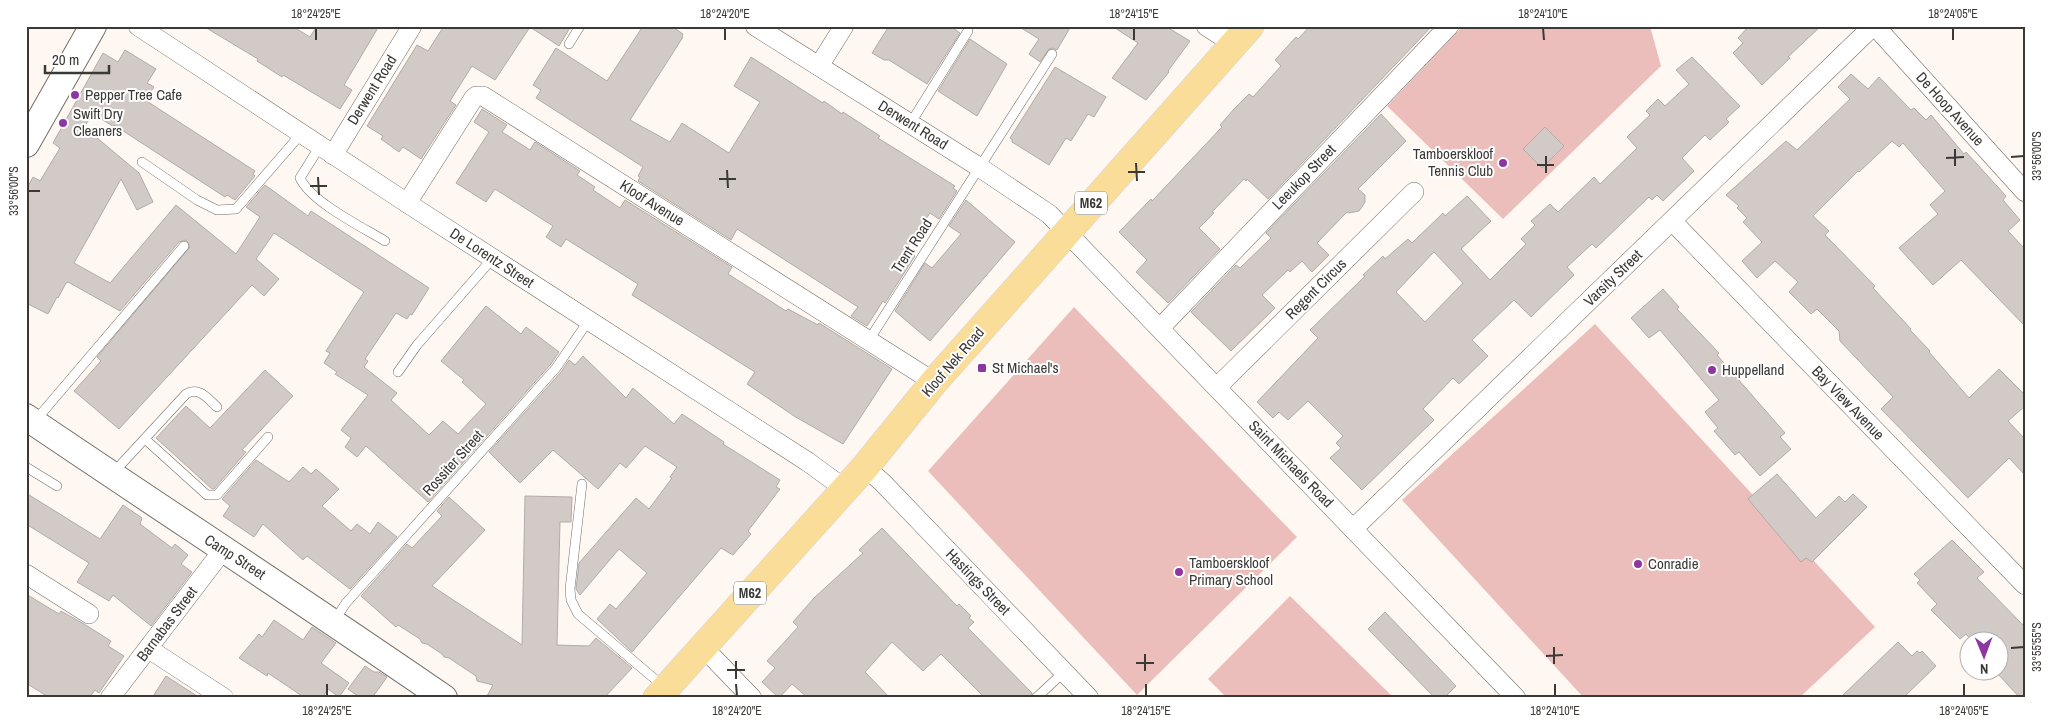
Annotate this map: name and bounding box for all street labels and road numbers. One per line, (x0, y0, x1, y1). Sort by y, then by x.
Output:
street label: Derwent Road (342, 51, 401, 129)
street label: De Hoop Avenue (1912, 67, 1989, 150)
street label: Derwent Road (874, 95, 952, 154)
street label: Leeukop Street (1267, 139, 1341, 214)
street label: Kloof Avenue (616, 175, 689, 231)
road number: M62 (1075, 192, 1107, 214)
street label: Trent Road (886, 214, 937, 277)
street label: De Lorentz Street (446, 223, 539, 293)
street label: Varsity Street (1579, 244, 1647, 311)
street label: Regent Circus (1280, 253, 1351, 324)
street label: Kloof Nek Road (916, 322, 989, 401)
street label: Bay View Avenue (1807, 361, 1889, 445)
street label: Saint Michaels Road (1244, 415, 1339, 512)
street label: Rossiter Street (417, 425, 488, 500)
street label: Camp Street (201, 529, 270, 585)
street label: Hastings Street (941, 544, 1016, 620)
street label: Barnabas Street (131, 581, 202, 666)
road number: M62 (734, 582, 766, 604)

